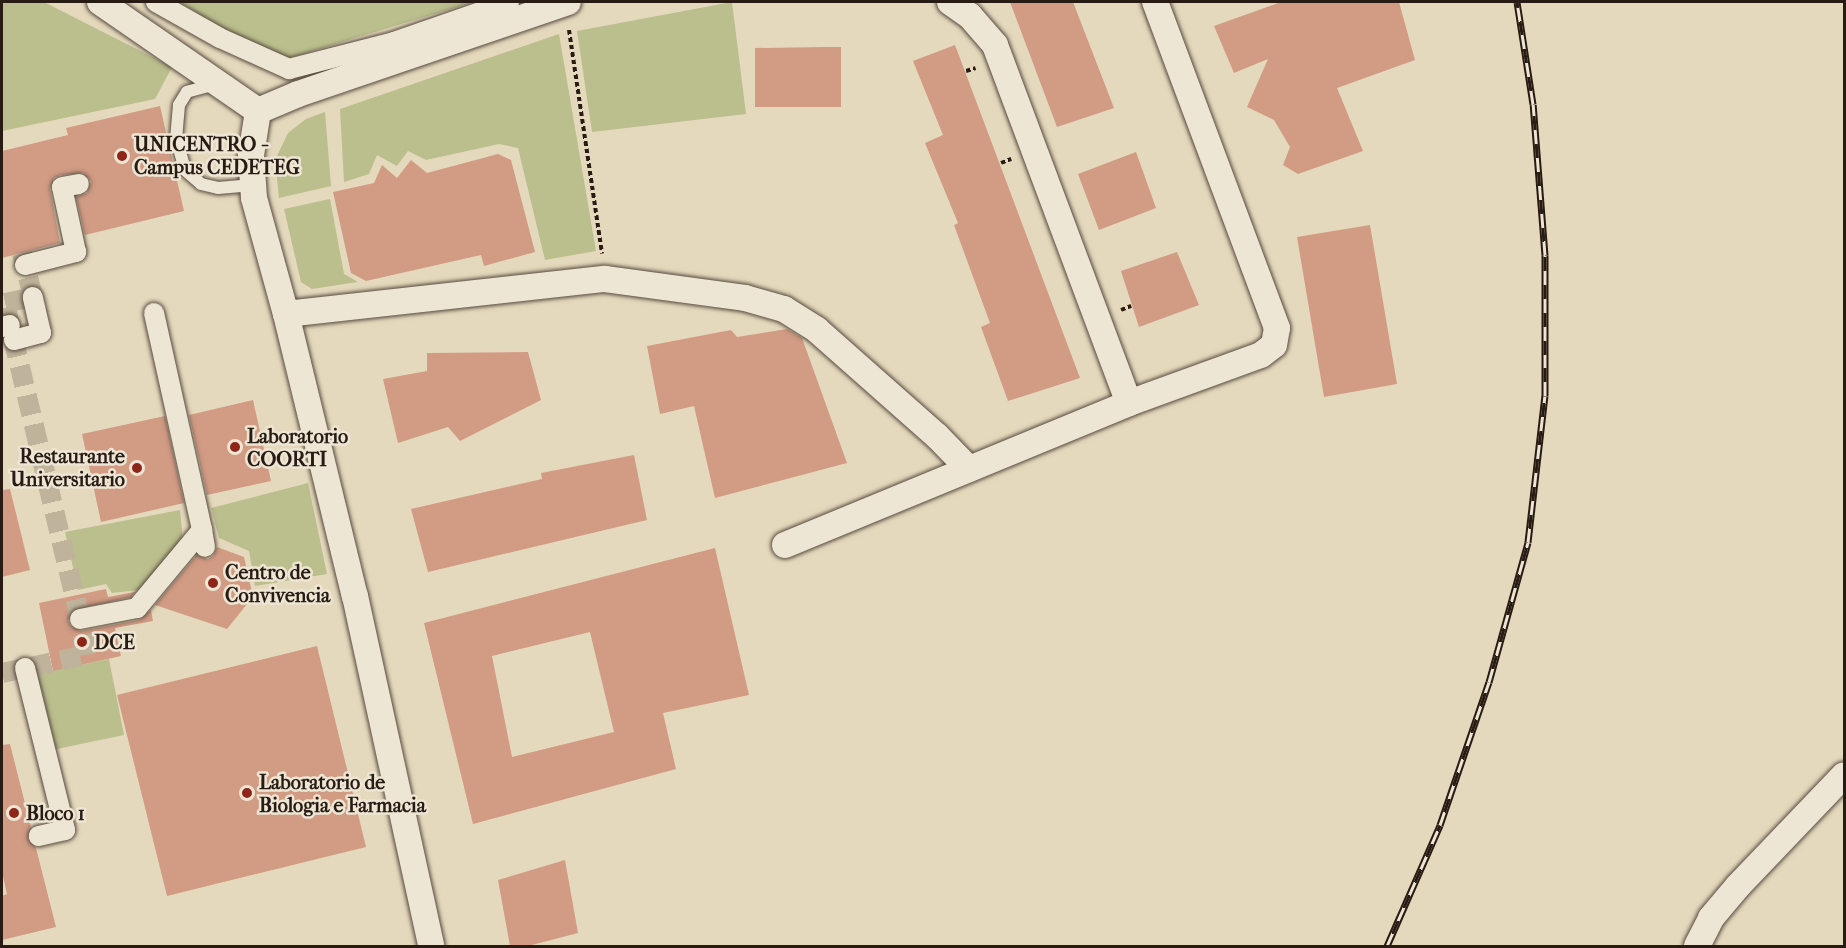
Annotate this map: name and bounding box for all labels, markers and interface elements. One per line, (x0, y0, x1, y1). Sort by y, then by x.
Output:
place label: UNICENTRO - Campus CEDETEG (134, 132, 300, 179)
marker: UNICENTRO - Campus CEDETEG (115, 149, 129, 163)
place label: Laboratorio COORTI (247, 424, 348, 471)
marker: Laboratorio COORTI (228, 440, 242, 454)
place label: Restaurante Universitario (10, 444, 125, 491)
marker: Restaurante Universitario (130, 461, 144, 475)
place label: Centro de Convivencia (225, 560, 330, 607)
marker: Centro de Convivencia (206, 576, 220, 590)
place label: DCE (94, 630, 135, 654)
marker: DCE (75, 635, 89, 649)
place label: Laboratorio de Biologia e Farmacia (259, 770, 426, 817)
marker: Laboratorio de Biologia e Farmacia (240, 786, 254, 800)
place label: Bloco 1 (26, 801, 85, 825)
marker: Bloco 1 (7, 806, 21, 820)

